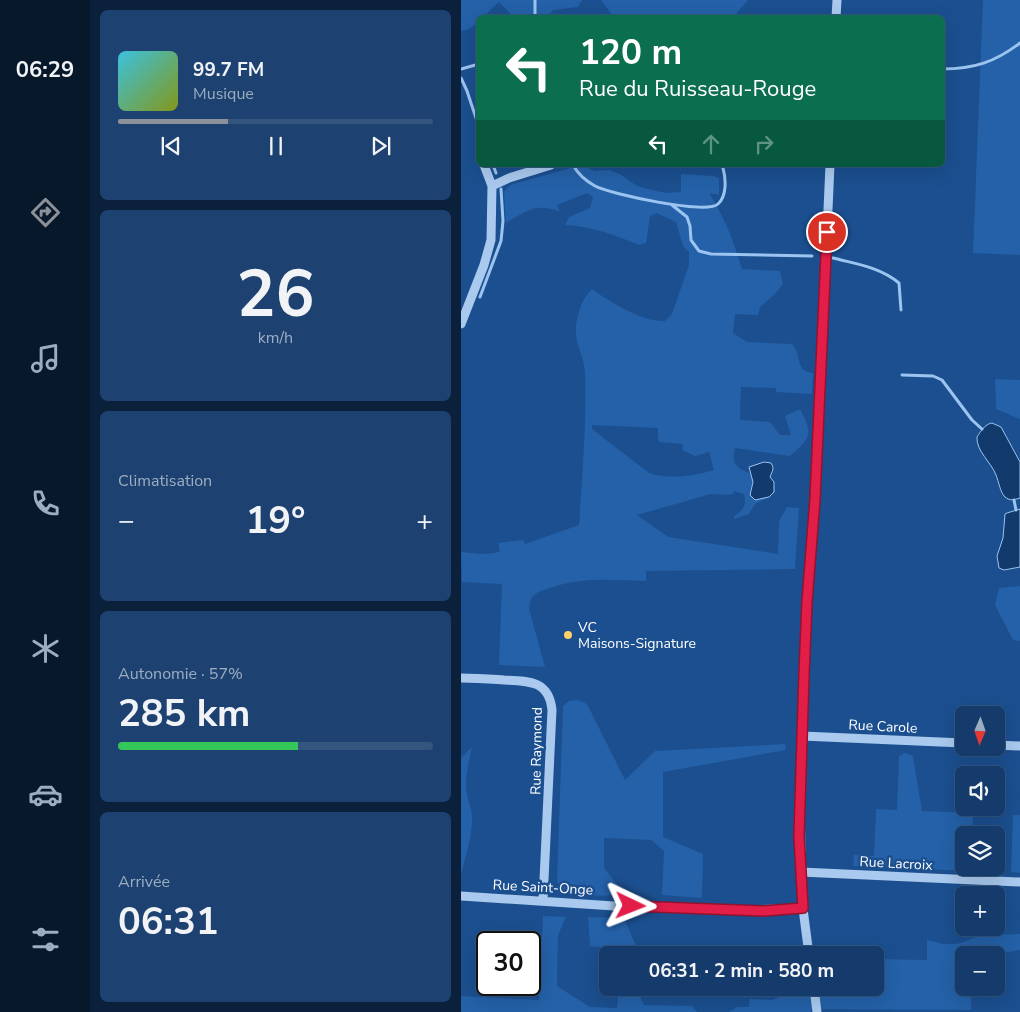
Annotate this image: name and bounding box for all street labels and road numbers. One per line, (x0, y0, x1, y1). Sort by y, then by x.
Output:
street label: Rue Raymond (526, 707, 547, 795)
street label: Rue Carole (848, 715, 918, 738)
street label: Rue Lacroix (859, 852, 934, 875)
street label: Rue Saint-Onge (492, 875, 594, 900)

